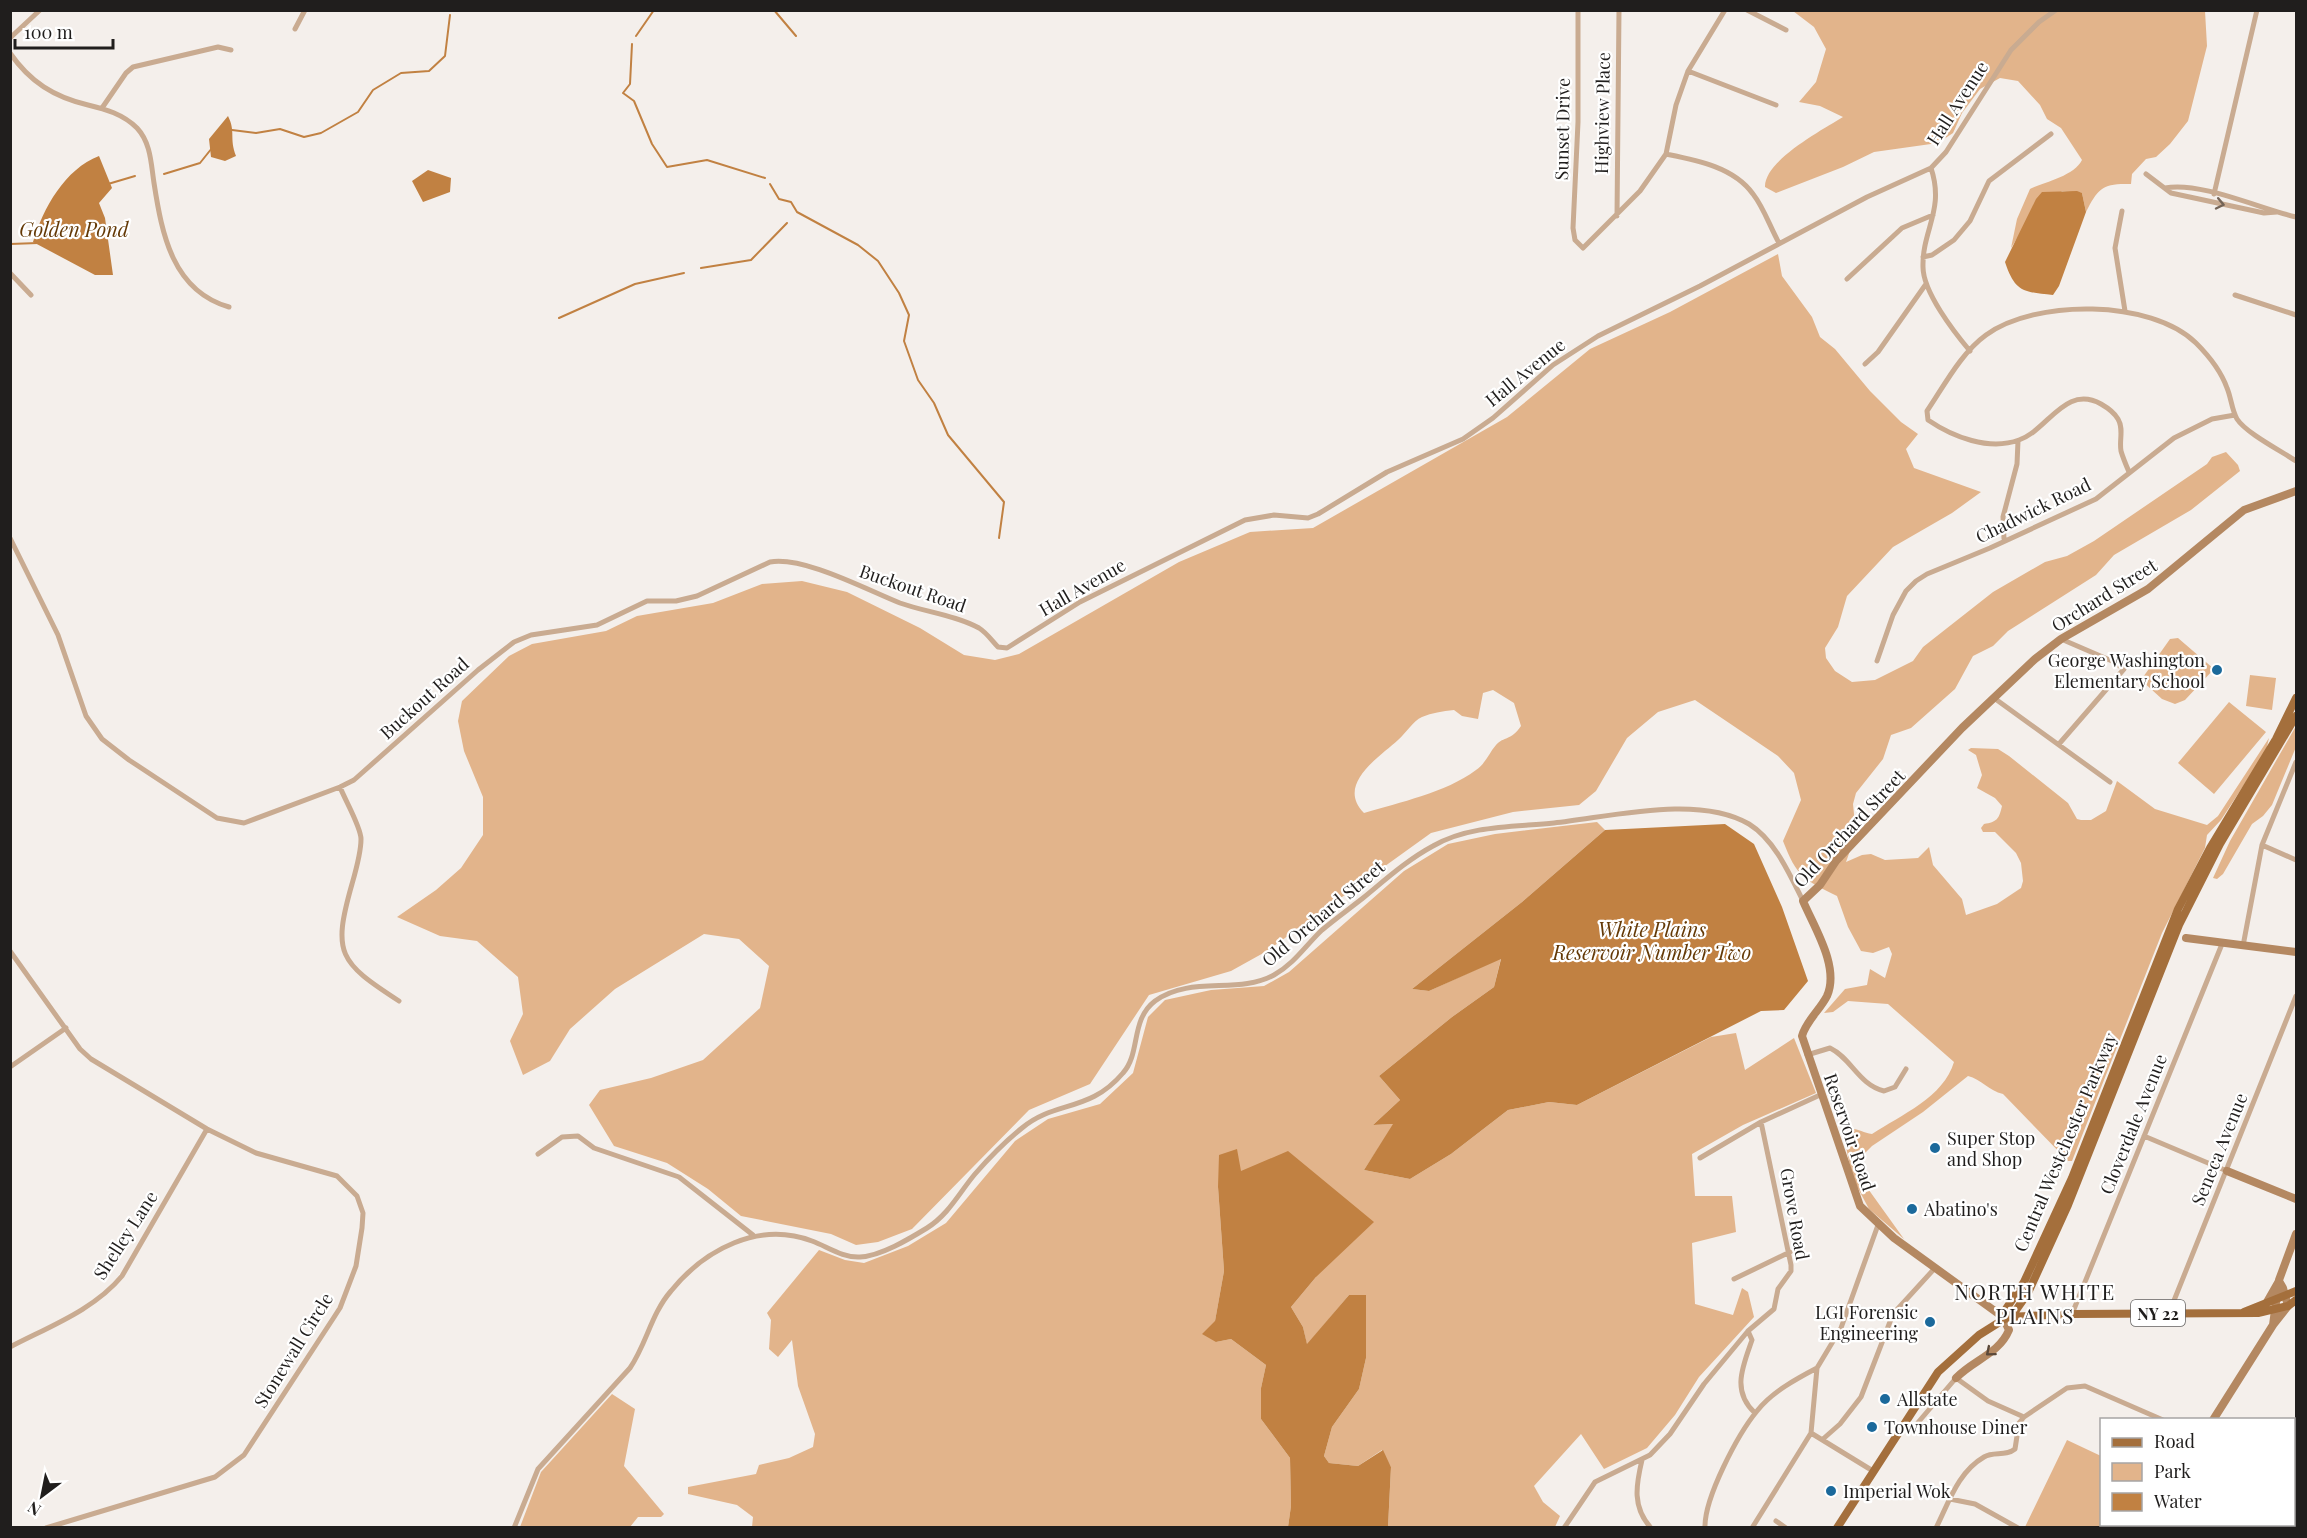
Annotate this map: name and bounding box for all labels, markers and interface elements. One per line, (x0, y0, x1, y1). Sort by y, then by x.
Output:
scale bar (15, 12, 112, 50)
text: 100 m (24, 20, 73, 44)
street label: Highview Place (1589, 52, 1615, 174)
street label: Hall Avenue (1921, 56, 1993, 150)
street label: Sunset Drive (1549, 77, 1575, 181)
one-way arrow (2215, 197, 2225, 210)
water label: Golden Pond (19, 215, 130, 242)
street label: Hall Avenue (1480, 332, 1570, 412)
street label: Chadwick Road (1971, 471, 2095, 548)
street label: Hall Avenue (1034, 553, 1130, 621)
street label: Orchard Street (2047, 553, 2162, 637)
street label: Buckout Road (856, 558, 970, 618)
place label: George Washington Elementary School (2048, 648, 2205, 693)
street label: Buckout Road (374, 651, 474, 744)
marker: George Washington Elementary School (2210, 663, 2224, 677)
street label: Old Orchard Street (1788, 763, 1910, 892)
street label: Old Orchard Street (1257, 854, 1390, 971)
water label: White Plains Reservoir Number Two (1552, 915, 1751, 965)
street label: Central Westchester Parkway (2008, 1029, 2122, 1255)
street label: Cloverdale Avenue (2094, 1050, 2172, 1198)
street label: Reservoir Road (1819, 1070, 1882, 1194)
street label: Seneca Avenue (2185, 1089, 2253, 1209)
place label: Super Stop and Shop (1947, 1126, 2035, 1171)
marker: Super Stop and Shop (1928, 1141, 1942, 1155)
street label: Grove Road (1775, 1166, 1815, 1263)
street label: Shelley Lane (87, 1186, 163, 1284)
place label: Abatino's (1923, 1197, 1998, 1221)
marker: Abatino's (1905, 1202, 1919, 1216)
district label: NORTH WHITE PLAINS (1954, 1277, 2116, 1329)
street label: Stonewall Circle (248, 1288, 338, 1412)
place label: LGI Forensic Engineering (1815, 1300, 1918, 1345)
road number: NY 22 (2131, 1300, 2185, 1326)
marker: LGI Forensic Engineering (1923, 1315, 1937, 1329)
one-way arrow (1986, 1345, 1997, 1356)
place label: Allstate (1896, 1387, 1958, 1411)
marker: Allstate (1878, 1392, 1892, 1406)
place label: Townhouse Diner (1884, 1415, 2027, 1439)
legend (2100, 1418, 2295, 1526)
marker: Townhouse Diner (1865, 1420, 1879, 1434)
text: Road (2154, 1429, 2195, 1453)
text: Park (2154, 1459, 2191, 1483)
north arrow (12, 1466, 72, 1526)
place label: Imperial Wok (1843, 1479, 1951, 1503)
marker: Imperial Wok (1824, 1484, 1838, 1498)
text: Water (2153, 1489, 2202, 1513)
text: N (23, 1497, 44, 1521)

